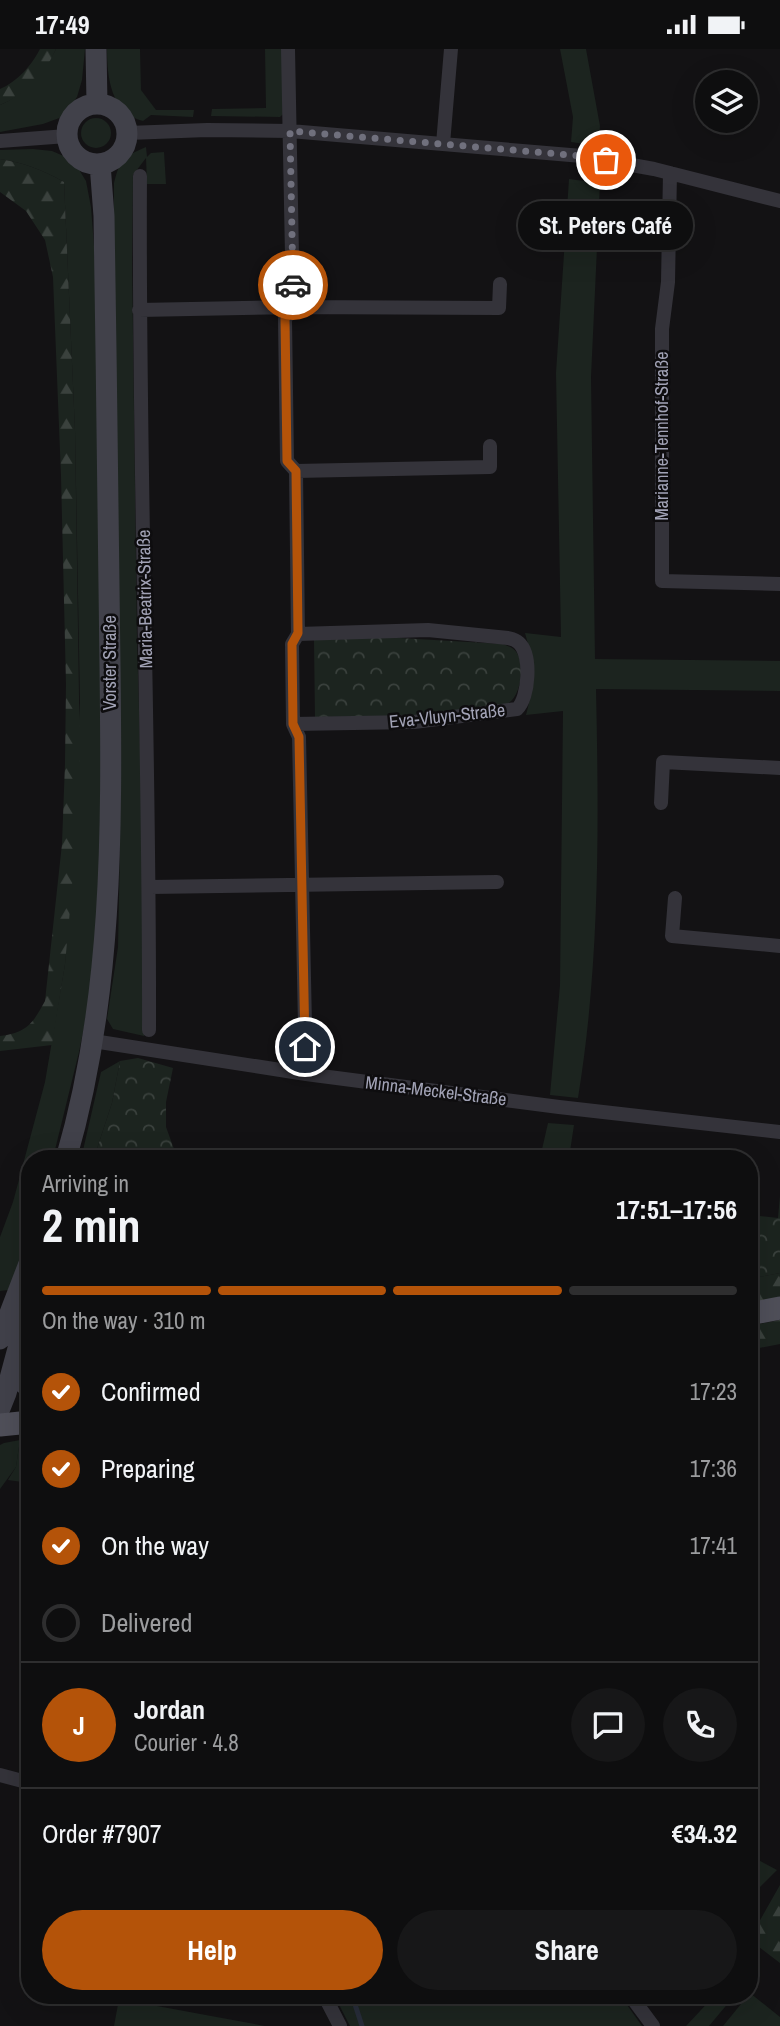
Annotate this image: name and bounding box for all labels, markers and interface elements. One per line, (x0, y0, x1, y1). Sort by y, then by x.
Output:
text: 17:49 (35, 7, 90, 42)
map controls (695, 70, 758, 133)
button: layers (695, 70, 758, 133)
pin (576, 130, 636, 190)
icon: bag (587, 141, 625, 179)
callout: St. Peters Café (518, 202, 694, 251)
text: St. Peters Café (539, 210, 672, 241)
courier (258, 250, 328, 320)
icon: car (274, 266, 312, 304)
street label: Marianne-Tennhof-Straße (649, 351, 674, 521)
street label: Maria-Beatrix-Straße (131, 529, 158, 669)
street label: Vorster Straße (97, 615, 122, 711)
street label: Eva-Vluyn-Straße (388, 697, 506, 734)
pin (275, 1017, 335, 1077)
icon: home (286, 1028, 324, 1066)
street label: Minna-Meckel-Straße (364, 1069, 508, 1112)
text: Arriving in (42, 1168, 129, 1199)
text: 17:51–17:56 (616, 1192, 737, 1227)
text: 2 min (42, 1194, 141, 1256)
text: On the way · 310 m (42, 1305, 206, 1336)
icon: check (42, 1373, 80, 1411)
text: Confirmed (101, 1374, 201, 1409)
text: 17:23 (690, 1376, 737, 1407)
icon: check (42, 1450, 80, 1488)
text: Preparing (101, 1451, 195, 1486)
text: 17:36 (690, 1453, 737, 1484)
icon: check (42, 1527, 80, 1565)
text: On the way (101, 1528, 209, 1563)
text: 17:41 (690, 1530, 737, 1561)
text: Delivered (101, 1605, 192, 1640)
button: chat (571, 1688, 645, 1762)
button: phone (663, 1688, 737, 1762)
text: Jordan (134, 1692, 205, 1727)
text: J (73, 1708, 85, 1743)
text: Courier · 4.8 (134, 1727, 239, 1758)
text: Order #7907 (42, 1816, 162, 1851)
text: €34.32 (672, 1816, 737, 1851)
button: Help (42, 1910, 383, 1990)
button: Share (397, 1910, 737, 1990)

